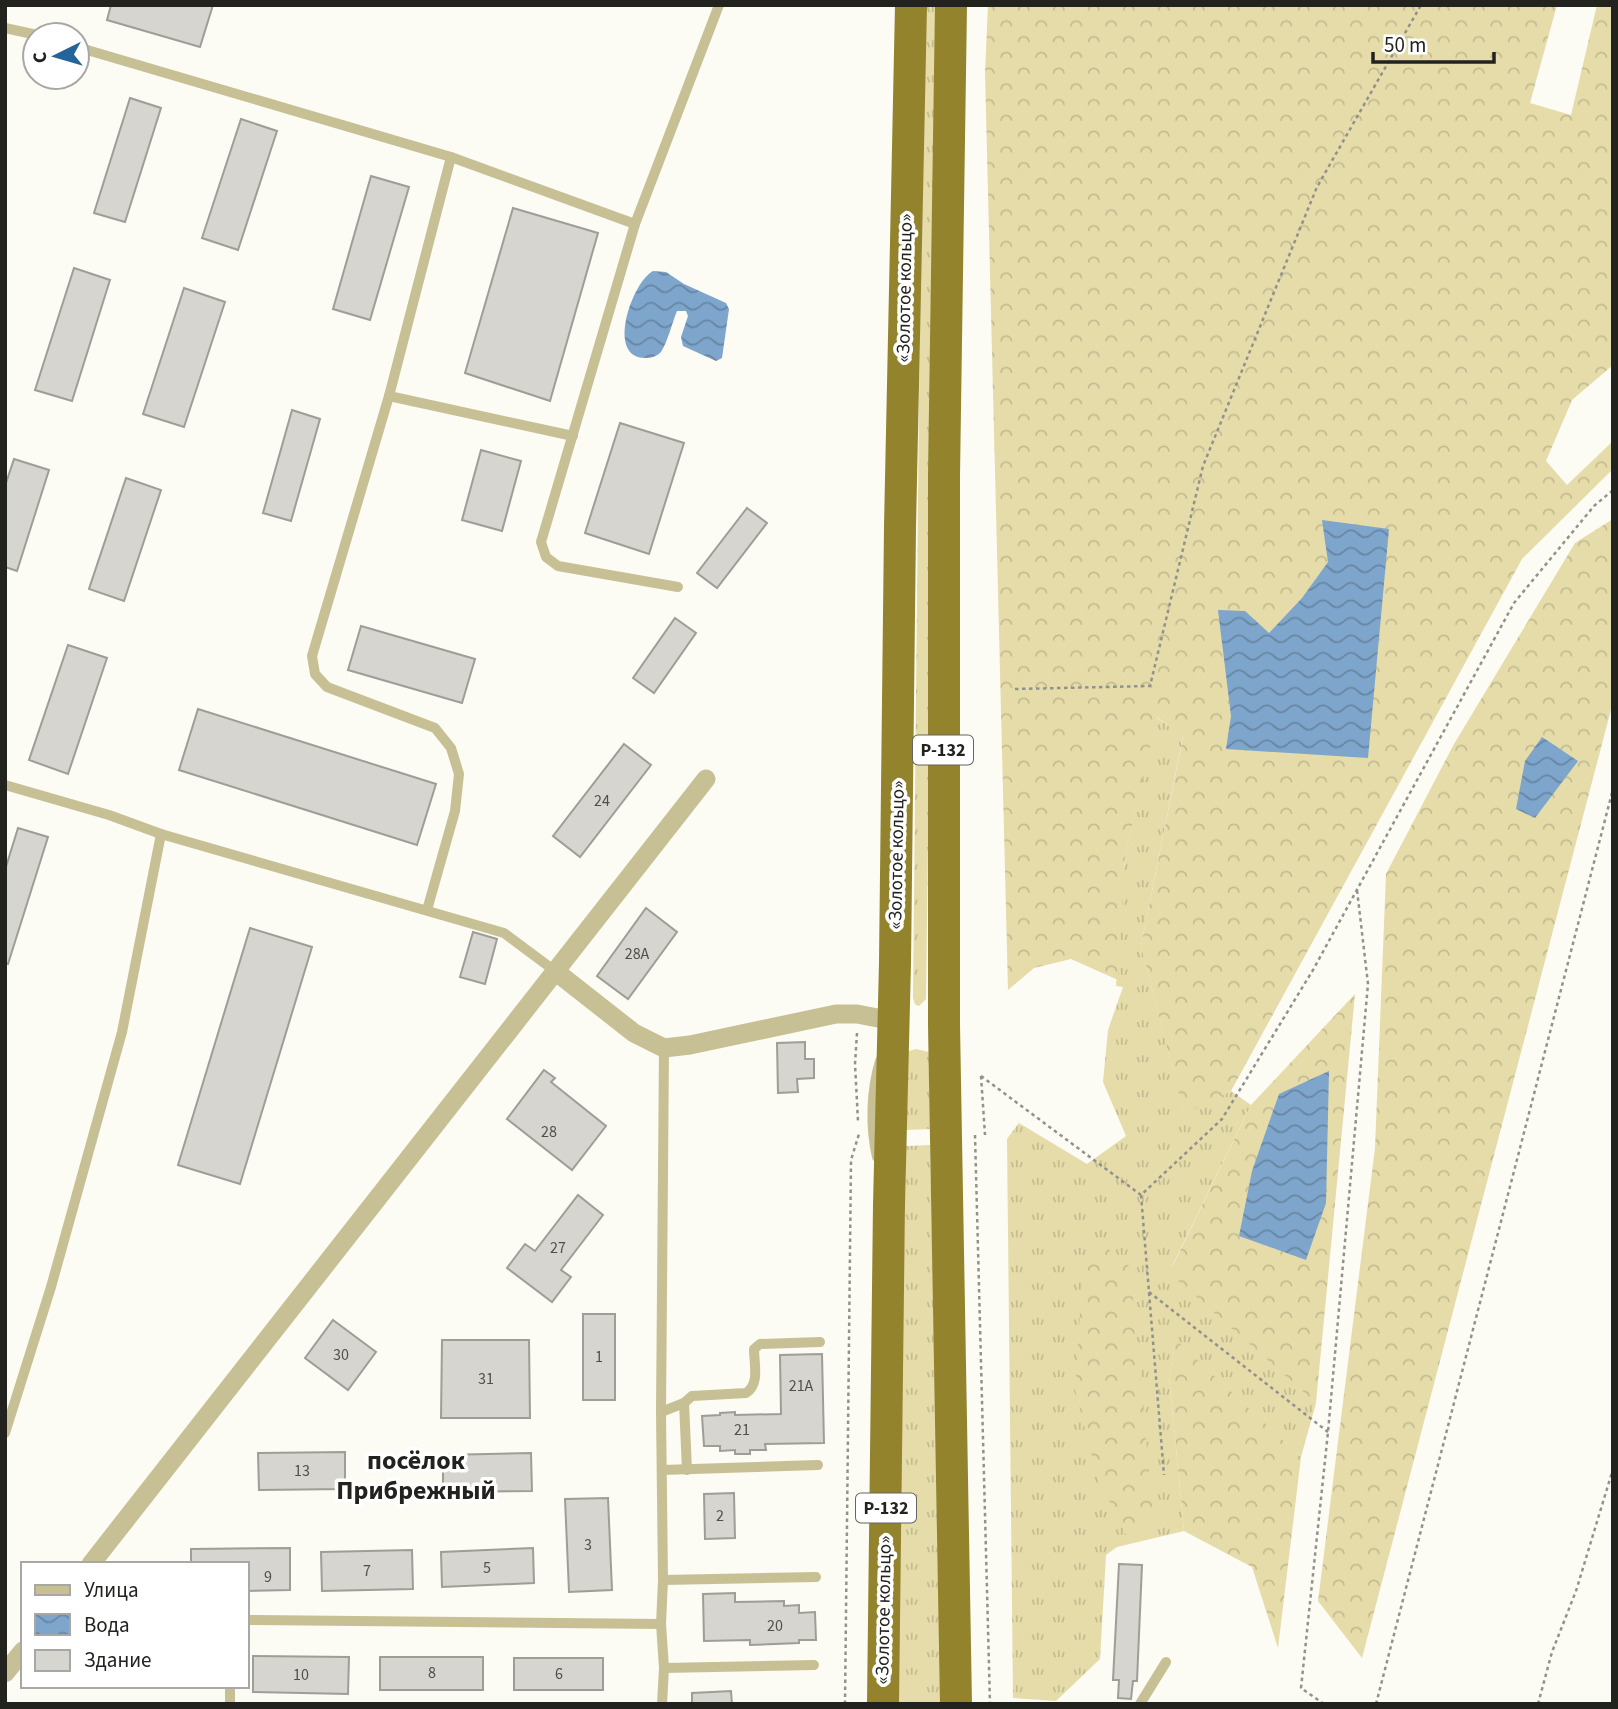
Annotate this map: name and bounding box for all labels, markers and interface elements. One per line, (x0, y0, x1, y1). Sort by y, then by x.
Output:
north arrow (21, 21, 91, 91)
scale bar (1373, 21, 1494, 65)
text: 50 m (1384, 30, 1426, 60)
text: С (27, 51, 54, 64)
street label: «Золотое кольцо» (890, 213, 920, 363)
road number: Р-132 (913, 736, 973, 764)
street label: «Золотое кольцо» (882, 780, 912, 930)
house number: 24 (594, 790, 610, 812)
house number: 28А (625, 943, 650, 965)
house number: 28 (541, 1121, 557, 1143)
house number: 27 (550, 1237, 566, 1259)
house number: 30 (333, 1344, 349, 1366)
house number: 1 (595, 1346, 603, 1368)
house number: 31 (478, 1368, 494, 1390)
house number: 21А (789, 1375, 814, 1397)
house number: 21 (734, 1419, 750, 1441)
district label: посёлок Прибрежный (336, 1442, 496, 1509)
house number: 13 (294, 1460, 310, 1482)
road number: Р-132 (856, 1493, 916, 1522)
house number: 2 (716, 1505, 724, 1527)
house number: 3 (584, 1534, 592, 1556)
street label: «Золотое кольцо» (869, 1535, 899, 1685)
house number: 5 (483, 1557, 491, 1579)
house number: 7 (363, 1560, 371, 1582)
legend (21, 1562, 248, 1688)
house number: 9 (264, 1566, 272, 1588)
text: Улица (84, 1575, 139, 1605)
text: Вода (84, 1610, 130, 1640)
house number: 20 (767, 1615, 783, 1637)
text: Здание (84, 1645, 152, 1675)
house number: 8 (428, 1662, 436, 1684)
house number: 6 (555, 1663, 563, 1685)
house number: 10 (293, 1664, 309, 1686)

